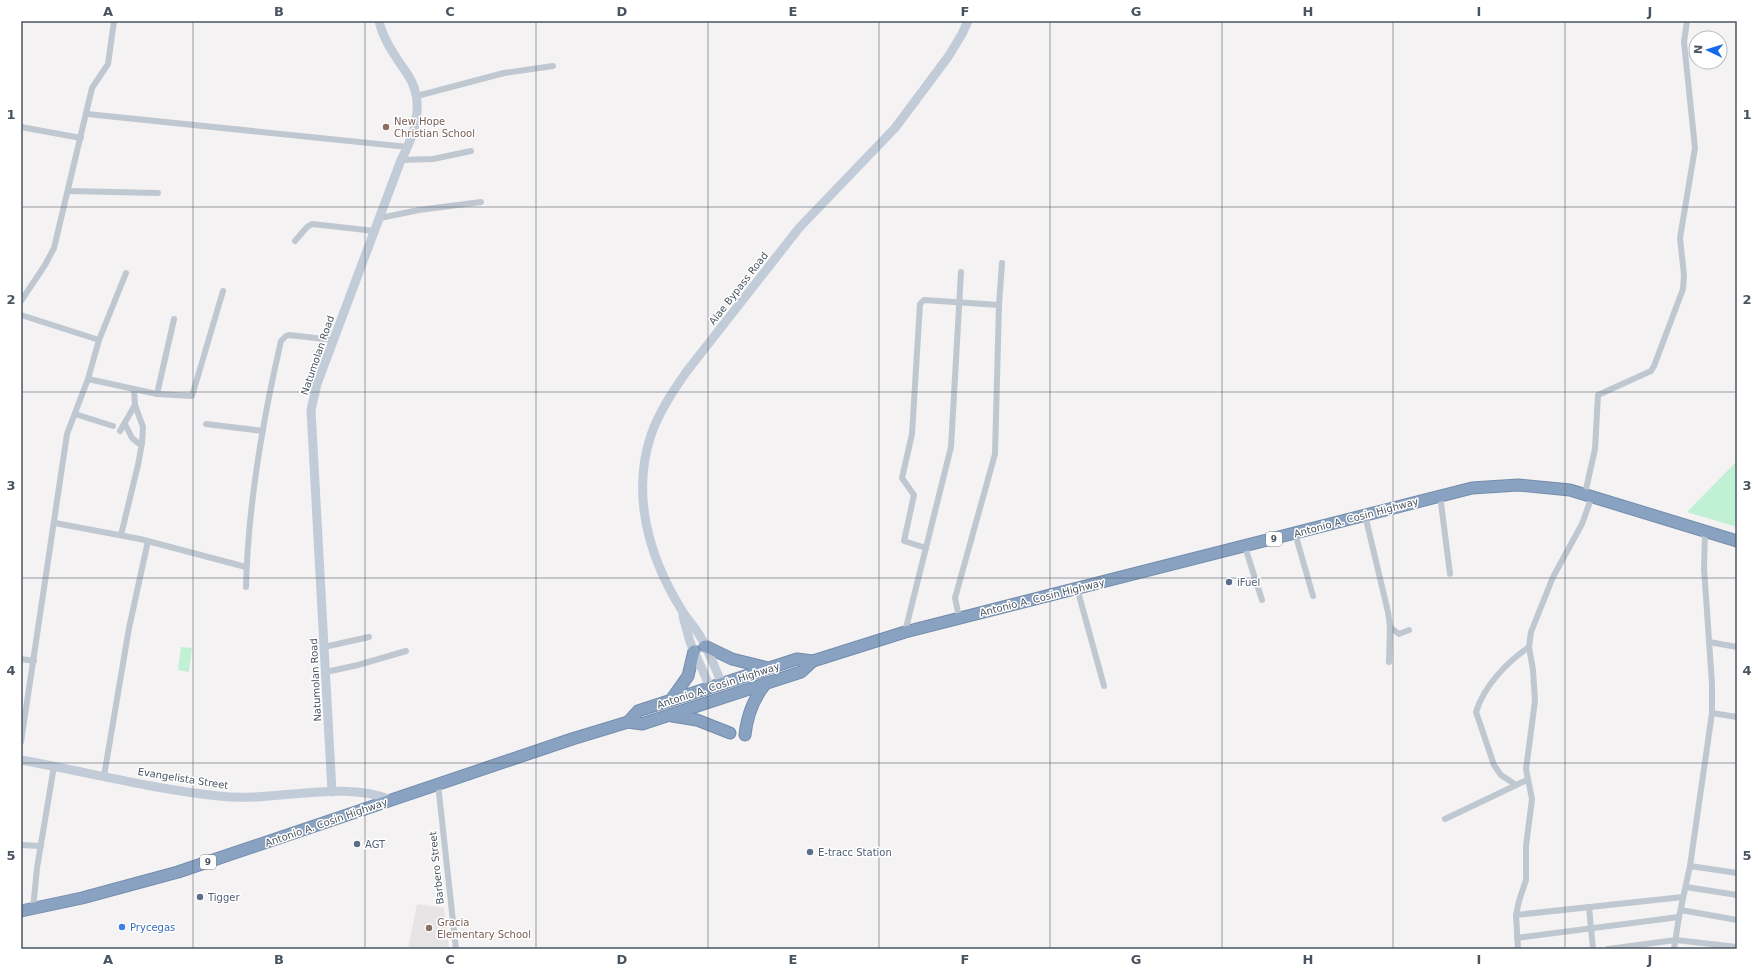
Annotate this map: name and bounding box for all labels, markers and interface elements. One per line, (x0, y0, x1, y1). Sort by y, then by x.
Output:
text: A (103, 4, 113, 19)
text: B (274, 4, 284, 19)
text: C (445, 4, 455, 19)
text: D (617, 4, 628, 19)
text: E (789, 4, 797, 19)
text: F (961, 4, 969, 19)
text: G (1131, 4, 1141, 19)
text: H (1303, 4, 1313, 19)
text: I (1477, 4, 1481, 19)
text: J (1647, 4, 1652, 19)
north arrow (1688, 30, 1728, 70)
text: N (1692, 44, 1705, 54)
text: 1 (6, 107, 16, 122)
text: 1 (1742, 107, 1752, 122)
place label: New Hope Christian School (394, 116, 475, 139)
marker: New Hope Christian School (381, 122, 391, 132)
street label: Alae Bypass Road (707, 250, 770, 327)
text: 2 (6, 292, 16, 307)
text: 2 (1742, 292, 1752, 307)
street label: Natumolan Road (299, 314, 336, 396)
text: 3 (6, 478, 16, 493)
text: 3 (1742, 478, 1752, 493)
street label: Antonio A. Cosin Highway (1293, 496, 1420, 539)
road number: 9 (1266, 532, 1282, 546)
street label: Antonio A. Cosin Highway (978, 577, 1106, 618)
marker: iFuel (1224, 577, 1234, 587)
place label: iFuel (1237, 577, 1260, 588)
street label: Natumolan Road (308, 638, 323, 722)
street label: Antonio A. Cosin Highway (655, 660, 781, 711)
text: 4 (6, 663, 16, 678)
text: 4 (1742, 663, 1752, 678)
street label: Evangelista Street (137, 766, 229, 791)
street label: Antonio A. Cosin Highway (264, 796, 389, 849)
street label: Barbero Street (427, 831, 446, 905)
marker: AGT (352, 839, 362, 849)
place label: AGT (365, 839, 386, 850)
marker: E-tracc Station (805, 847, 815, 857)
place label: E-tracc Station (818, 847, 892, 858)
text: 5 (6, 848, 16, 863)
text: 5 (1742, 848, 1752, 863)
road number: 9 (200, 855, 216, 869)
marker: Tigger (195, 892, 205, 902)
place label: Tigger (207, 892, 240, 903)
place label: Gracia Elementary School (437, 917, 531, 940)
marker: Prycegas (117, 922, 127, 932)
place label: Prycegas (130, 922, 175, 933)
marker: Gracia Elementary School (424, 923, 434, 933)
text: A (103, 952, 113, 967)
text: B (274, 952, 284, 967)
text: C (445, 952, 455, 967)
text: D (617, 952, 628, 967)
text: E (789, 952, 797, 967)
text: F (961, 952, 969, 967)
text: G (1131, 952, 1141, 967)
text: H (1303, 952, 1313, 967)
text: I (1477, 952, 1481, 967)
text: J (1647, 952, 1652, 967)

